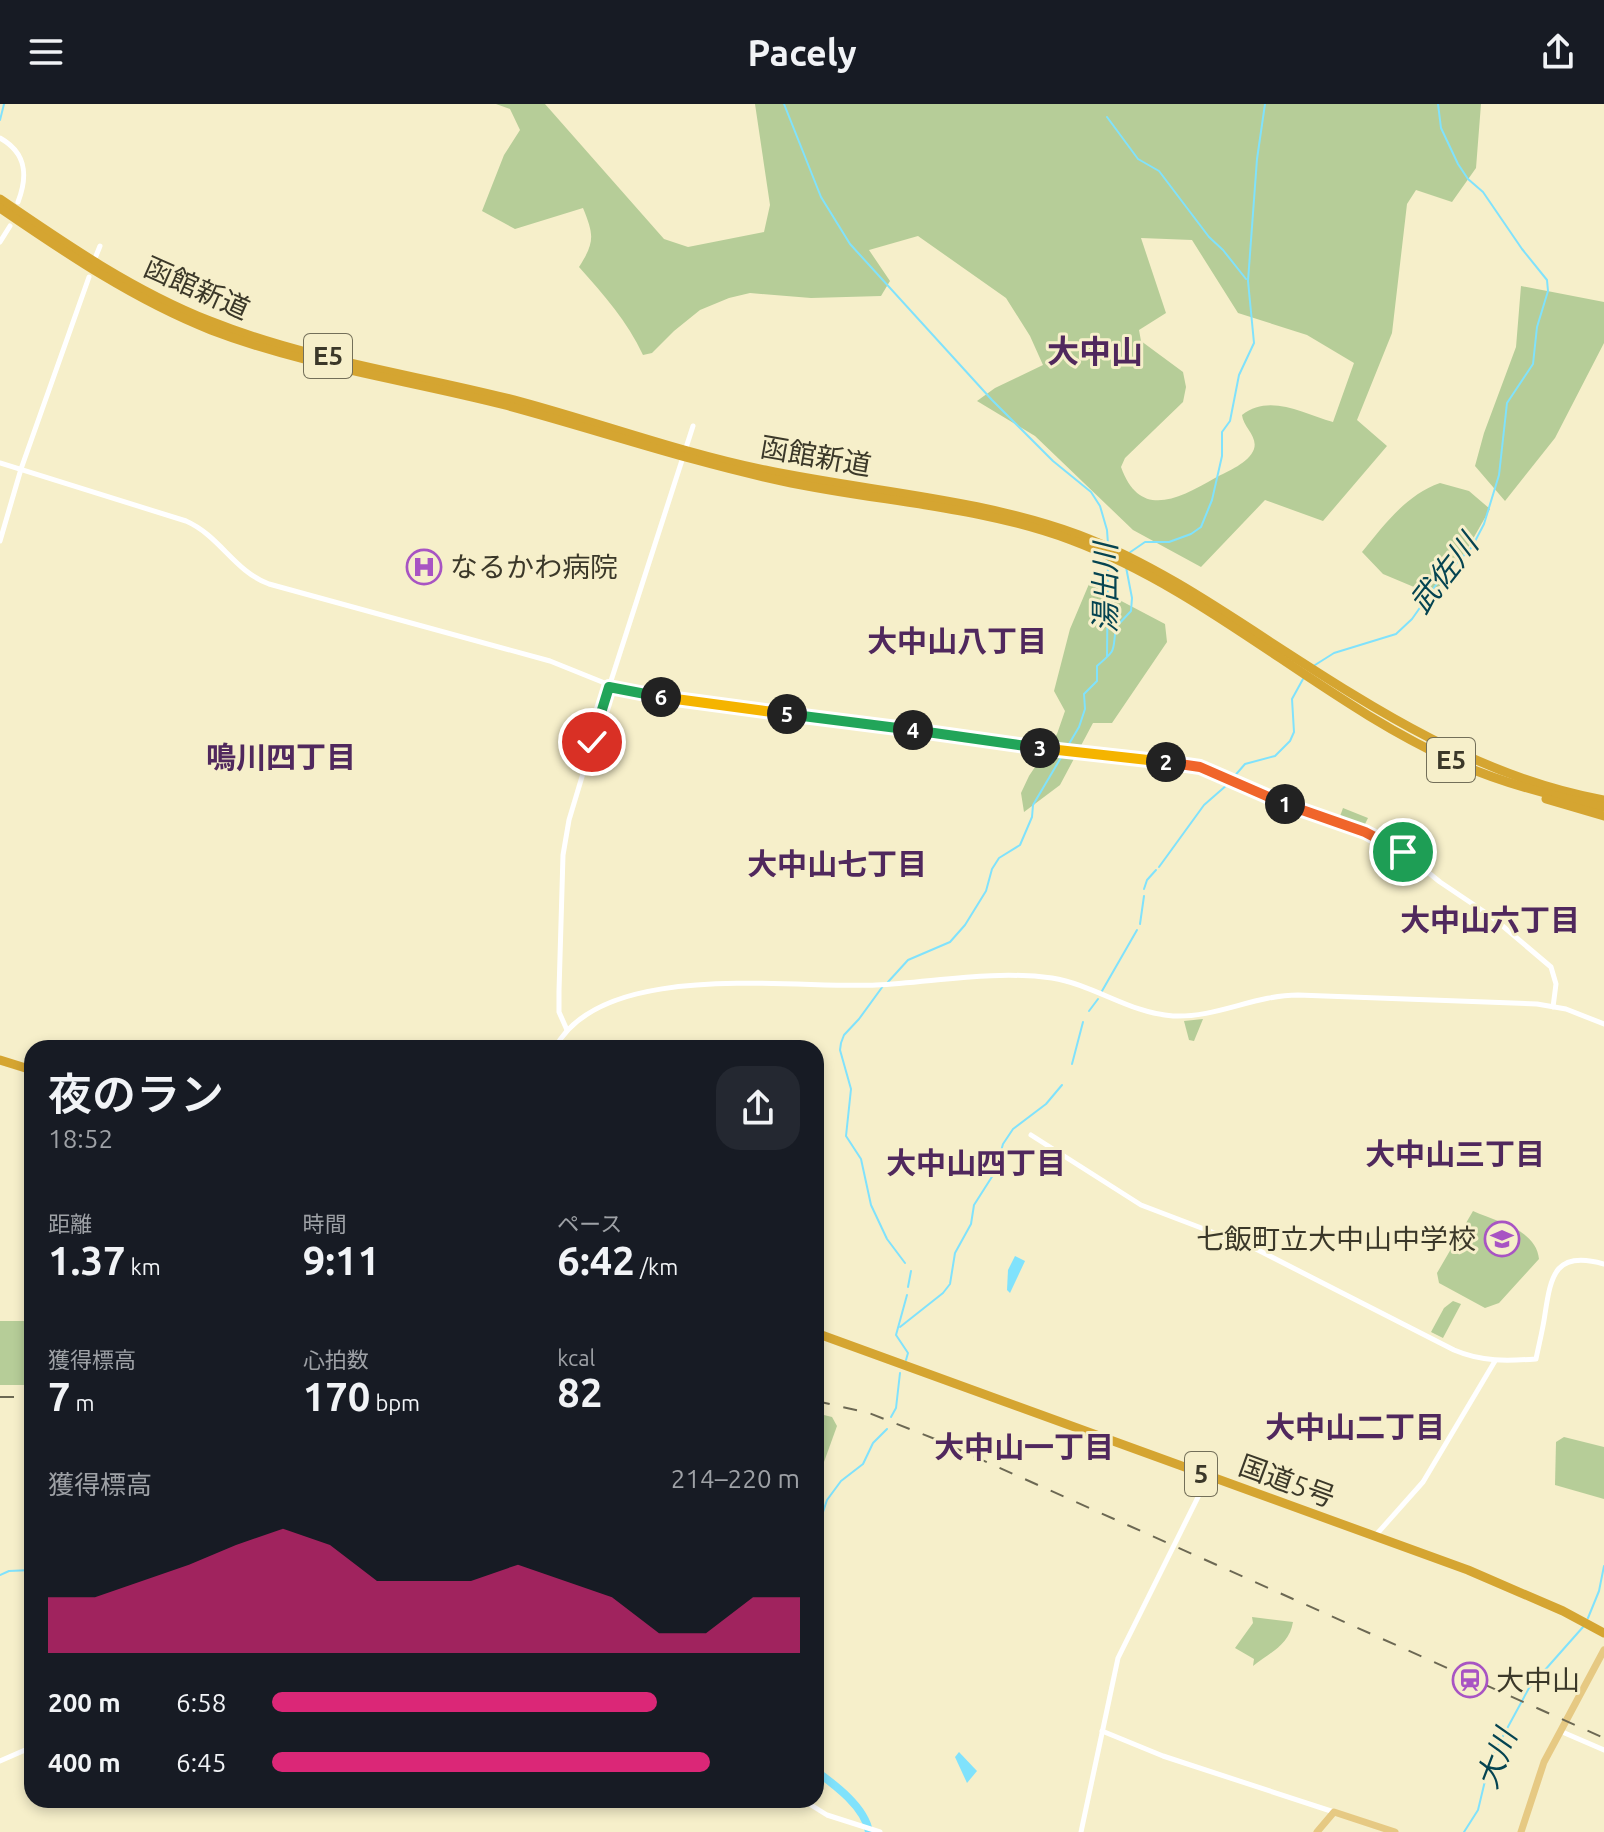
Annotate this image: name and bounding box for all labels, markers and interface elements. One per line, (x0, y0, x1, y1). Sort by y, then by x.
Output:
icon: menu (24, 30, 68, 74)
icon: share (1536, 30, 1580, 74)
text: Pacely (747, 32, 857, 73)
street label: 函館新道 (140, 251, 255, 324)
district label: 大中山 (1047, 333, 1143, 369)
road number: E5 (304, 334, 352, 378)
street label: 函館新道 (758, 431, 874, 480)
water label: 武佐川 (1402, 525, 1486, 619)
water label: 湯出川 (1088, 540, 1122, 633)
hospital icon: なるかわ病院 (405, 548, 443, 586)
place label: なるかわ病院 (450, 551, 618, 582)
district label: 大中山八丁目 (867, 624, 1047, 658)
pin: 6 (641, 677, 681, 717)
text: 6 (655, 684, 667, 709)
pin: 5 (767, 694, 807, 734)
text: 5 (781, 701, 793, 726)
pin (558, 708, 626, 776)
pin: 4 (893, 710, 933, 750)
text: 4 (907, 717, 919, 742)
icon: check (570, 720, 614, 764)
pin: 3 (1020, 728, 1060, 768)
text: 3 (1034, 735, 1046, 760)
road number: E5 (1427, 738, 1475, 782)
district label: 鳴川四丁目 (206, 740, 356, 774)
pin: 2 (1146, 742, 1186, 782)
text: 2 (1160, 749, 1172, 774)
pin: 1 (1265, 784, 1305, 824)
text: 1 (1279, 791, 1291, 816)
pin (1369, 818, 1437, 886)
icon: arrive (1381, 830, 1425, 874)
district label: 大中山七丁目 (747, 847, 927, 881)
district label: 大中山六丁目 (1400, 903, 1580, 937)
button: share (716, 1066, 800, 1150)
text: 夜のラン (48, 1069, 224, 1118)
text: 18:52 (48, 1124, 113, 1153)
district label: 大中山三丁目 (1365, 1137, 1545, 1171)
district label: 大中山四丁目 (886, 1146, 1066, 1180)
text: 距離 (48, 1211, 92, 1236)
text: 時間 (303, 1211, 347, 1236)
text: ペース (557, 1211, 622, 1236)
school or university icon: 七飯町立大中山中学校 (1483, 1220, 1521, 1258)
place label: 七飯町立大中山中学校 (1196, 1223, 1476, 1254)
text: 1.37 (48, 1238, 126, 1283)
text: 9:11 (303, 1238, 380, 1283)
text: 6:42 (557, 1238, 635, 1283)
text: km (126, 1254, 161, 1279)
text: /km (635, 1254, 678, 1279)
text: kcal (557, 1345, 595, 1370)
text: 獲得標高 (48, 1347, 136, 1372)
text: 心拍数 (303, 1347, 369, 1372)
text: 82 (557, 1370, 602, 1415)
text: 7 (48, 1374, 71, 1419)
text: 170 (303, 1374, 370, 1419)
text: m (71, 1390, 95, 1415)
text: bpm (370, 1390, 420, 1415)
district label: 大中山二丁目 (1265, 1410, 1445, 1444)
district label: 大中山一丁目 (934, 1430, 1114, 1464)
street label: 国道5号 (1235, 1449, 1339, 1512)
road number: 5 (1185, 1452, 1217, 1496)
text: 214–220 m (671, 1464, 800, 1493)
text: 獲得標高 (48, 1470, 152, 1499)
station icon: 大中山 (1451, 1661, 1489, 1699)
place label: 大中山 (1496, 1664, 1580, 1695)
text: 200 m (48, 1688, 121, 1717)
text: 6:58 (176, 1688, 226, 1717)
water label: 大川 (1469, 1722, 1524, 1793)
text: 400 m (48, 1748, 121, 1777)
text: 6:45 (176, 1748, 226, 1777)

